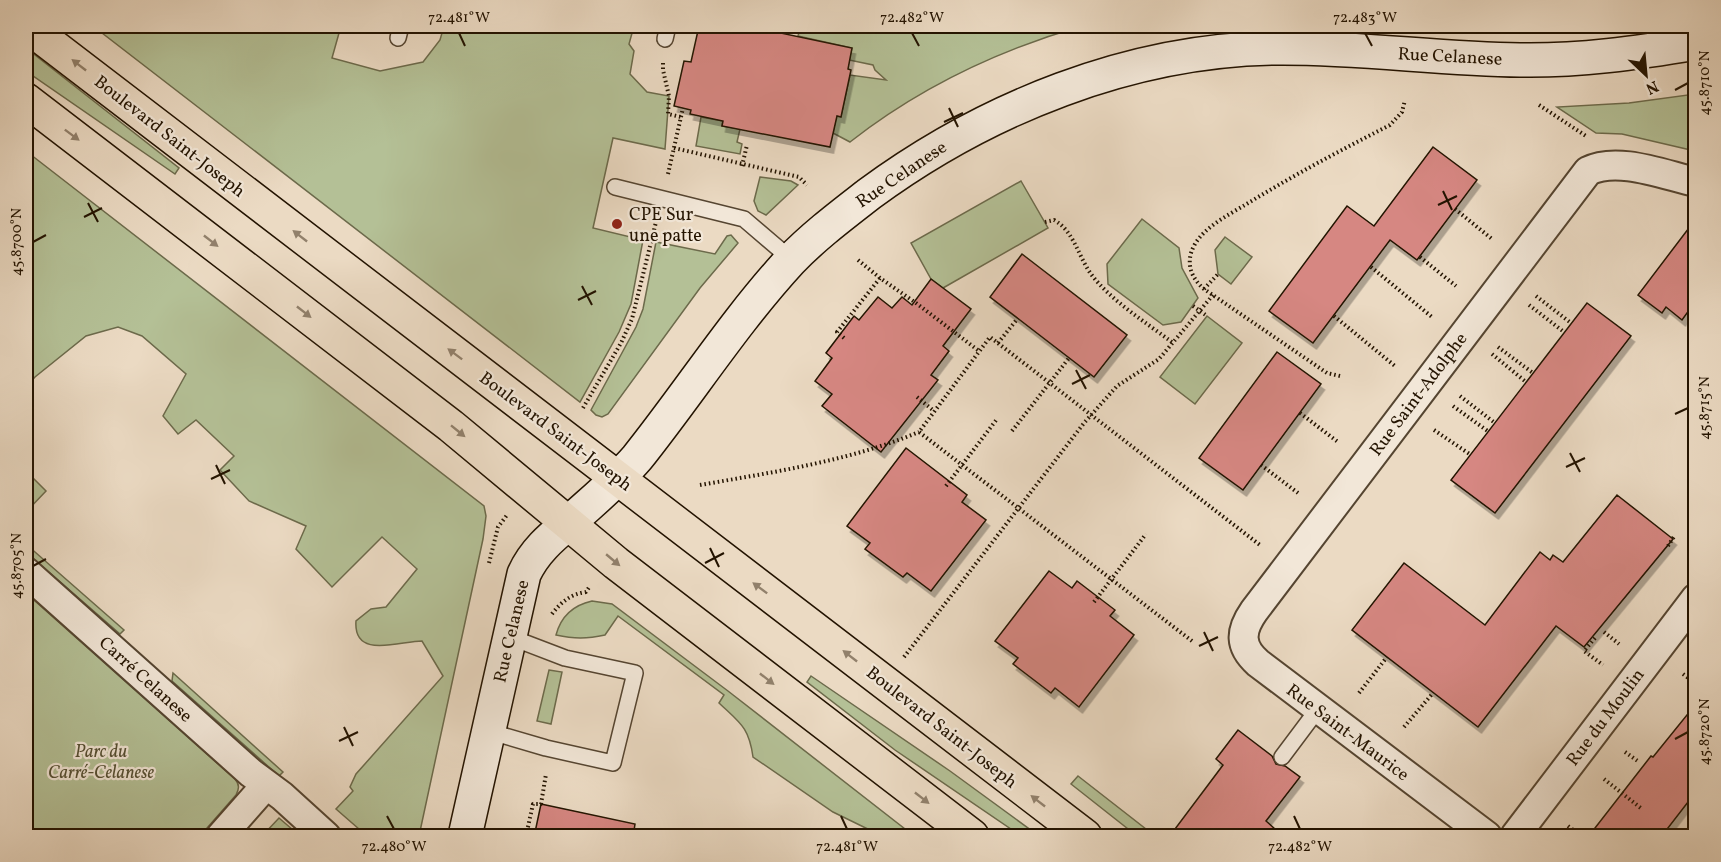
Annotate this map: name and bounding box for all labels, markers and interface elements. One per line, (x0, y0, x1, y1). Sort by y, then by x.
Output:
text: 72.481°W (428, 8, 490, 29)
text: 72.482°W (880, 8, 944, 29)
text: 72.483°W (1333, 8, 1397, 29)
street label: Rue Celanese (1397, 42, 1503, 73)
north arrow (1616, 45, 1676, 105)
text: 45.8710°N (1695, 50, 1716, 116)
one-way arrow (71, 59, 87, 71)
street label: Boulevard Saint-Joseph (88, 70, 250, 204)
text: N (1641, 74, 1662, 99)
one-way arrow (65, 128, 80, 140)
street label: Rue Celanese (851, 136, 952, 215)
place label: CPE Sur une patte (629, 203, 702, 249)
text: 45.8700°N (7, 208, 28, 276)
marker: CPE Sur une patte (610, 217, 624, 231)
one-way arrow (292, 230, 307, 242)
one-way arrow (204, 234, 219, 246)
one-way arrow (296, 305, 311, 317)
street label: Rue Saint-Adolphe (1364, 328, 1474, 462)
one-way arrow (447, 348, 463, 360)
street label: Boulevard Saint-Joseph (473, 366, 637, 498)
text: 45.8715°N (1695, 376, 1716, 440)
one-way arrow (450, 424, 465, 437)
text: 45.8705°N (7, 533, 28, 599)
one-way arrow (605, 553, 620, 566)
street label: Rue Celanese (489, 577, 536, 685)
one-way arrow (752, 581, 768, 594)
street label: Carré Celanese (93, 631, 197, 729)
one-way arrow (843, 651, 858, 663)
street label: Boulevard Saint-Joseph (860, 661, 1022, 795)
street label: Rue du Moulin (1561, 664, 1651, 772)
one-way arrow (760, 673, 775, 685)
street label: Rue Saint-Maurice (1280, 679, 1414, 788)
text: 45.8720°N (1695, 698, 1716, 766)
park label: Parc du Carré-Celanese (48, 740, 154, 786)
one-way arrow (914, 792, 930, 804)
one-way arrow (1031, 795, 1046, 807)
text: 72.480°W (362, 837, 426, 858)
text: 72.481°W (816, 837, 878, 858)
text: 72.482°W (1268, 837, 1332, 858)

